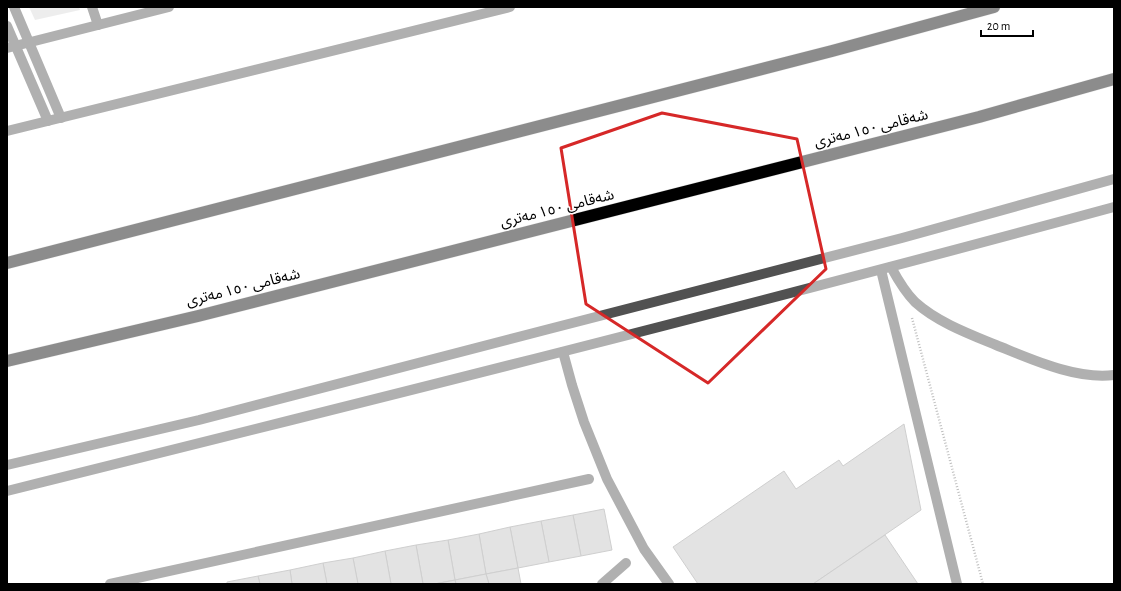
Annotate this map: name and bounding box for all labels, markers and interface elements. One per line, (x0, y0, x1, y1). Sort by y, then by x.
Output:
scale bar (981, 12, 1033, 38)
text: 20 m (987, 20, 1010, 32)
street label: شەقامی ١٥٠ مەتری (813, 107, 930, 151)
street label: شەقامی ١٥٠ مەتری (499, 187, 616, 231)
street label: شەقامی ١٥٠ مەتری (185, 266, 302, 310)

